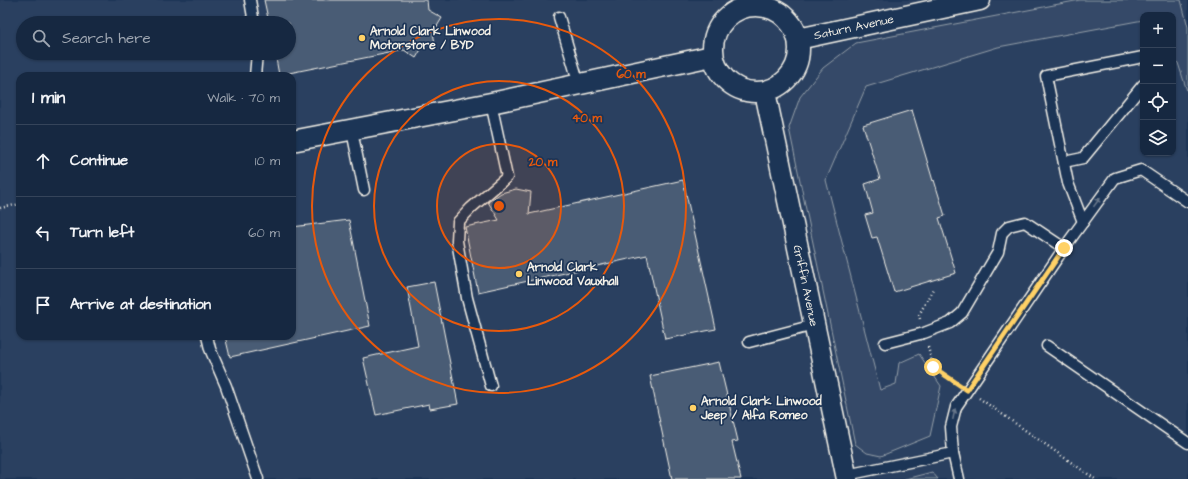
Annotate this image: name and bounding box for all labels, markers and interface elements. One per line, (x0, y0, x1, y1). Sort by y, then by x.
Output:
street label: Saturn Avenue (812, 11, 896, 44)
map controls (1140, 12, 1176, 156)
button: + (1140, 12, 1176, 48)
search box (16, 16, 296, 60)
place label: Arnold Clark Linwood Motorstore / BYD (370, 23, 492, 54)
icon: search (30, 27, 52, 49)
text: Search here (62, 28, 151, 49)
marker: Arnold Clark Linwood Motorstore / BYD (357, 33, 367, 43)
button: − (1140, 48, 1176, 84)
text: 60 m (616, 66, 646, 83)
button: locate (1140, 84, 1176, 120)
text: 1 min (32, 86, 65, 110)
text: Walk · 70 m (207, 89, 280, 107)
text: 40 m (572, 110, 603, 127)
button: layers (1140, 120, 1176, 156)
icon: ahead (32, 150, 54, 172)
text: Continue (70, 150, 128, 171)
text: 10 m (255, 152, 280, 170)
text: 20 m (528, 154, 558, 171)
one-way arrow (1093, 197, 1101, 208)
centre of rings (492, 199, 506, 213)
icon: left (32, 222, 54, 244)
text: Turn left (70, 222, 134, 243)
text: 60 m (248, 224, 280, 242)
route end (1055, 239, 1073, 257)
street label: Griffin Avenue (789, 244, 823, 328)
place label: Arnold Clark Linwood Vauxhall (527, 259, 619, 290)
marker: Arnold Clark Linwood Vauxhall (514, 269, 524, 279)
icon: arrive (32, 294, 54, 316)
text: Arrive at destination (70, 294, 211, 315)
route start (924, 358, 942, 376)
place label: Arnold Clark Linwood Jeep / Alfa Romeo (700, 393, 823, 425)
marker: Arnold Clark Linwood Jeep / Alfa Romeo (688, 403, 698, 413)
one-way arrow (952, 408, 958, 420)

